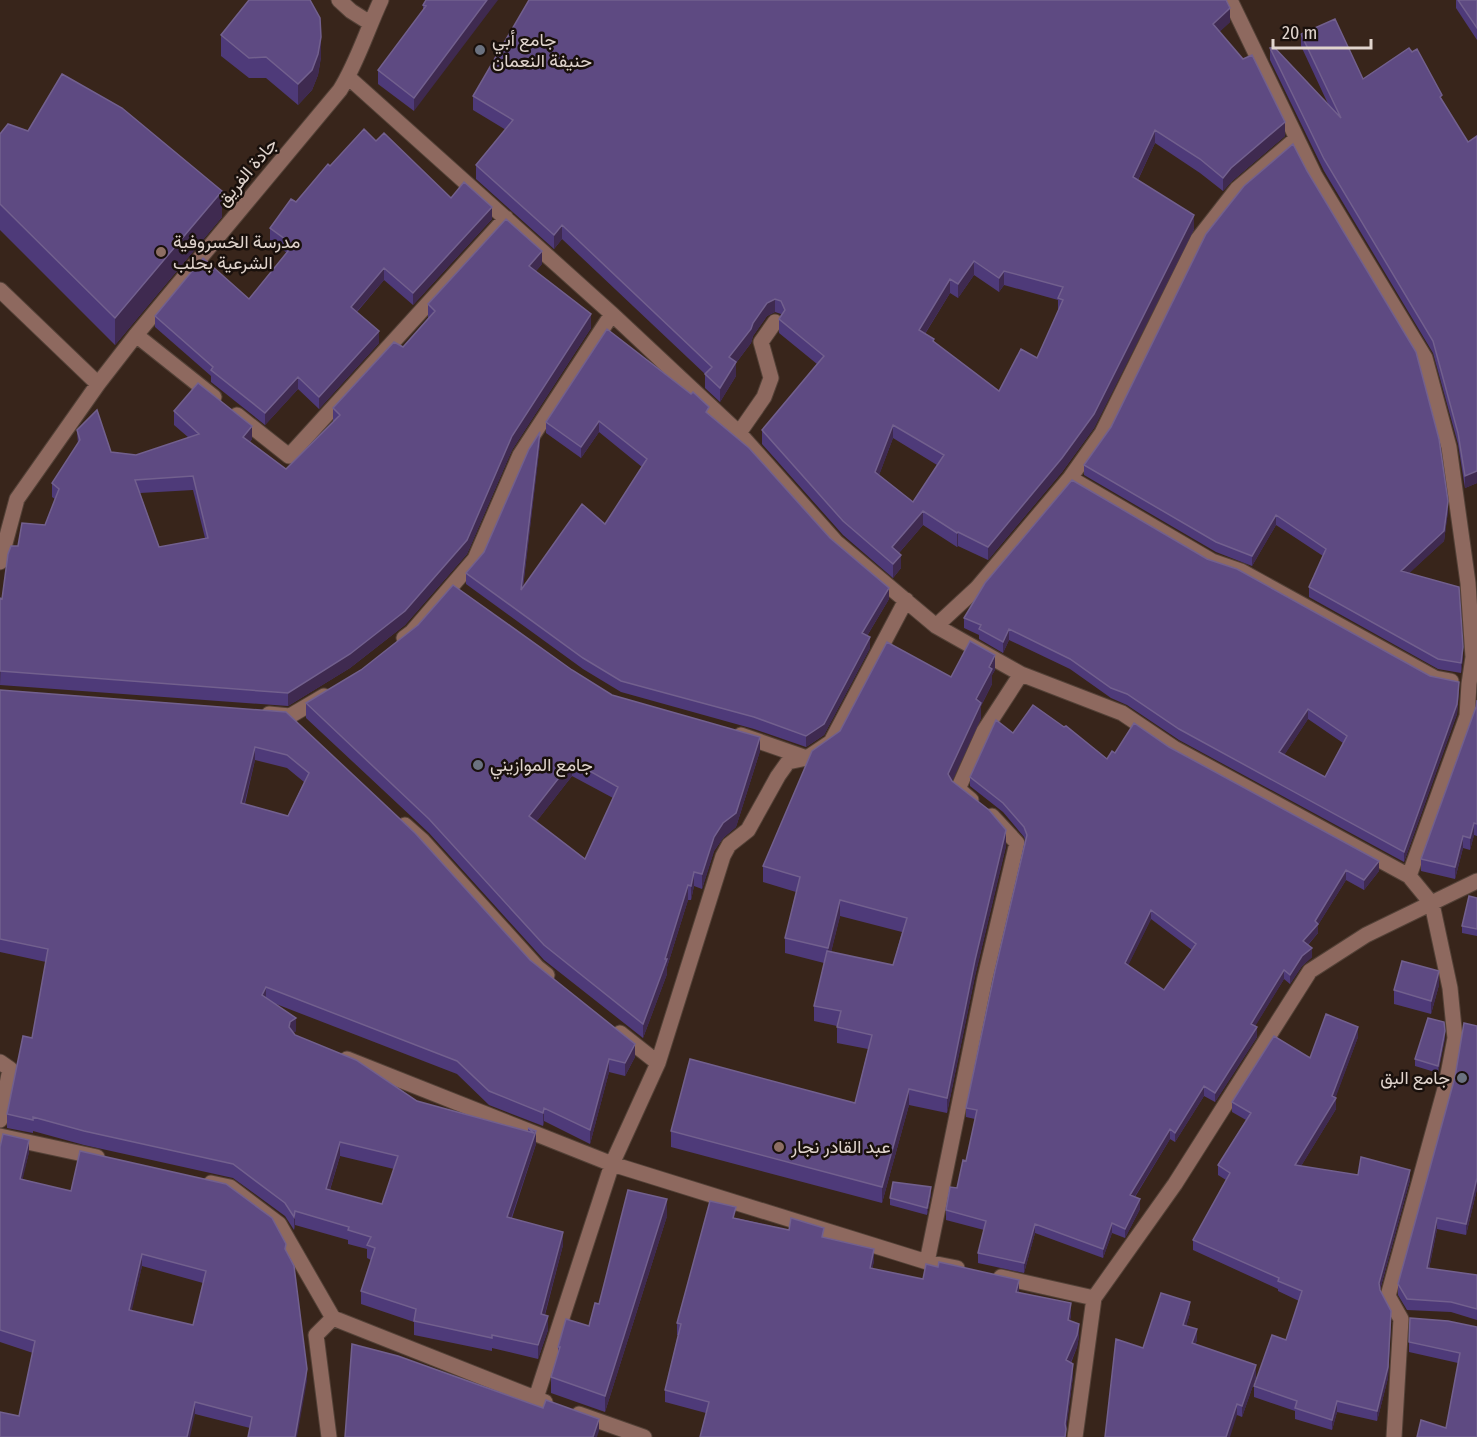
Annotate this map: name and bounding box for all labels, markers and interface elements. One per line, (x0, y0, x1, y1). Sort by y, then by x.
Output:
scale bar (1273, 12, 1370, 50)
text: 20 m (1282, 22, 1317, 44)
place label: جامع أبي حنيفة النعمان (492, 29, 592, 72)
marker: جامع أبي حنيفة النعمان (473, 43, 487, 57)
street label: جادة الفريق (212, 133, 282, 211)
place label: مدرسة الخسروفية الشرعية بحلب (173, 231, 300, 274)
marker: مدرسة الخسروفية الشرعية بحلب (154, 245, 168, 259)
place label: جامع الموازيني (490, 754, 593, 780)
marker: جامع الموازيني (471, 758, 485, 772)
place label: جامع البق (1380, 1067, 1450, 1090)
marker: جامع البق (1455, 1071, 1469, 1085)
place label: عبد القادر نجار (790, 1136, 891, 1158)
marker: عبد القادر نجار (772, 1140, 786, 1154)

